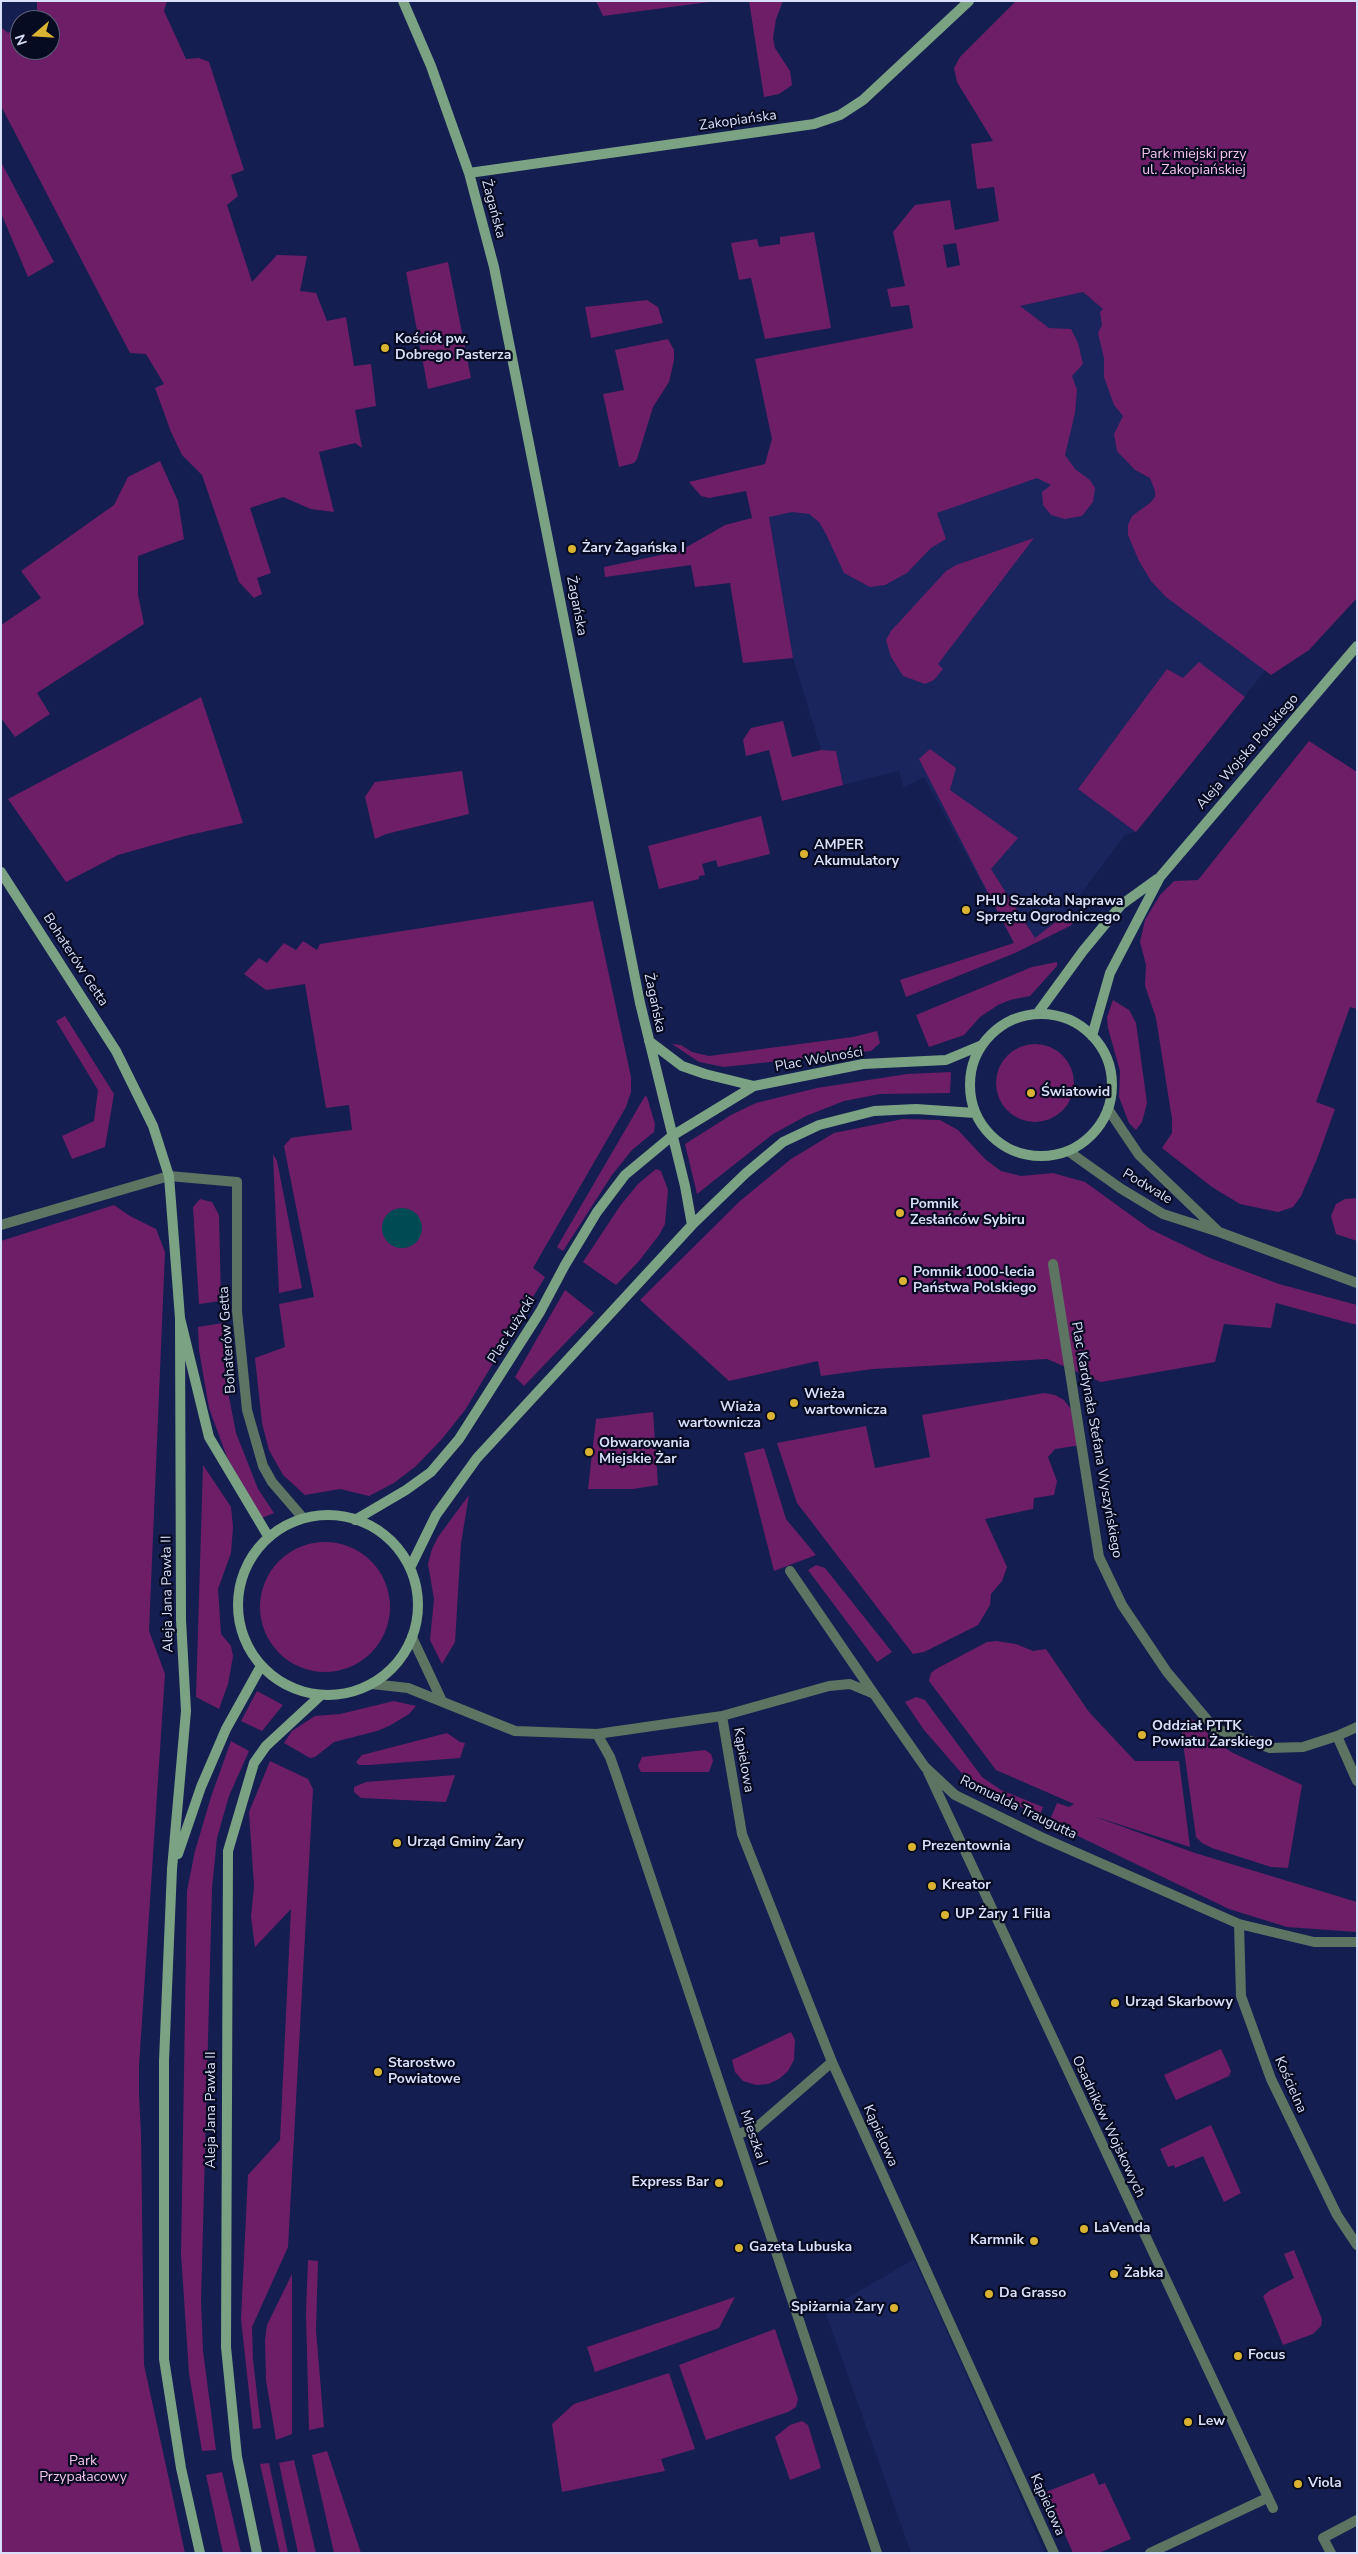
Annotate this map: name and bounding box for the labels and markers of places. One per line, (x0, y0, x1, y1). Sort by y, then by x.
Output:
place label: Kościół pw. Dobrego Pasterza (395, 332, 511, 364)
marker: Kościół pw. Dobrego Pasterza (379, 342, 391, 354)
place label: Żary Żagańska I (582, 541, 685, 557)
marker: Żary Żagańska I (566, 543, 578, 555)
place label: AMPER Akumulatory (814, 838, 899, 870)
marker: AMPER Akumulatory (798, 848, 810, 860)
place label: PHU Szakoła Naprawa Sprzętu Ogrodniczego (976, 894, 1123, 926)
marker: PHU Szakoła Naprawa Sprzętu Ogrodniczego (960, 904, 972, 916)
place label: Światowid (1041, 1085, 1110, 1101)
marker: Światowid (1025, 1087, 1037, 1099)
place label: Pomnik Zesłańców Sybiru (910, 1197, 1025, 1230)
marker: Pomnik Zesłańców Sybiru (894, 1207, 906, 1219)
place label: Pomnik 1000-lecia Państwa Polskiego (913, 1265, 1036, 1298)
marker: Pomnik 1000-lecia Państwa Polskiego (897, 1275, 909, 1287)
place label: Wieża wartownicza (804, 1387, 887, 1420)
marker: Wieża wartownicza (788, 1397, 800, 1409)
place label: Wiaża wartownicza (678, 1400, 761, 1432)
marker: Wiaża wartownicza (765, 1410, 777, 1422)
place label: Obwarowania Miejskie Żar (599, 1436, 690, 1468)
marker: Obwarowania Miejskie Żar (583, 1446, 595, 1458)
place label: Oddział PTTK Powiatu Żarskiego (1152, 1719, 1273, 1751)
marker: Oddział PTTK Powiatu Żarskiego (1136, 1729, 1148, 1741)
place label: Urząd Gminy Żary (407, 1835, 524, 1851)
marker: Urząd Gminy Żary (391, 1837, 403, 1849)
place label: Prezentownia (922, 1839, 1011, 1855)
marker: Prezentownia (906, 1841, 918, 1853)
place label: Kreator (942, 1878, 991, 1894)
marker: Kreator (926, 1880, 938, 1892)
place label: UP Żary 1 Filia (955, 1907, 1051, 1923)
marker: UP Żary 1 Filia (939, 1909, 951, 1921)
place label: Urząd Skarbowy (1125, 1995, 1233, 2011)
marker: Urząd Skarbowy (1109, 1997, 1121, 2009)
place label: Starostwo Powiatowe (388, 2056, 460, 2088)
marker: Starostwo Powiatowe (372, 2066, 384, 2078)
place label: Express Bar (631, 2175, 709, 2191)
marker: Express Bar (713, 2177, 725, 2189)
place label: LaVenda (1094, 2221, 1150, 2237)
marker: LaVenda (1078, 2223, 1090, 2235)
place label: Karmnik (970, 2233, 1024, 2249)
marker: Karmnik (1028, 2235, 1040, 2247)
place label: Gazeta Lubuska (749, 2240, 852, 2256)
marker: Gazeta Lubuska (733, 2242, 745, 2254)
place label: Żabka (1124, 2266, 1163, 2282)
marker: Żabka (1108, 2268, 1120, 2280)
place label: Da Grasso (999, 2286, 1066, 2302)
marker: Da Grasso (983, 2288, 995, 2300)
place label: Spiżarnia Żary (791, 2300, 884, 2316)
marker: Spiżarnia Żary (888, 2302, 900, 2314)
place label: Focus (1248, 2348, 1285, 2364)
marker: Focus (1232, 2350, 1244, 2362)
place label: Lew (1198, 2414, 1225, 2430)
marker: Lew (1182, 2416, 1194, 2428)
place label: Viola (1308, 2476, 1342, 2492)
marker: Viola (1292, 2478, 1304, 2490)

